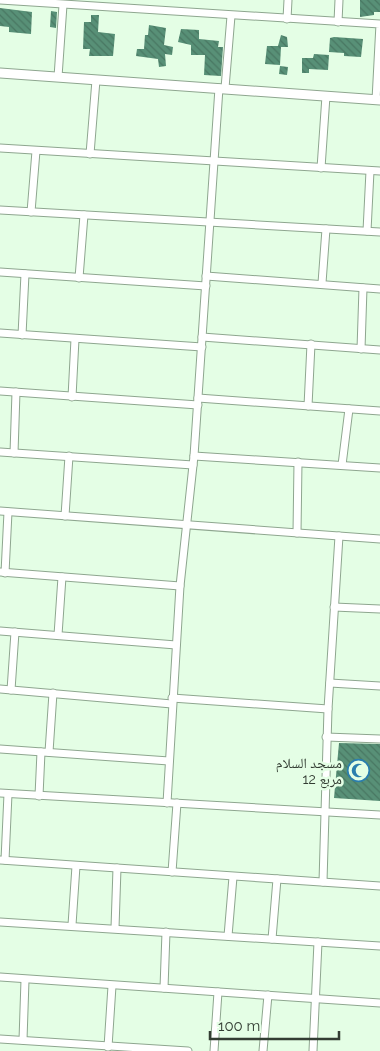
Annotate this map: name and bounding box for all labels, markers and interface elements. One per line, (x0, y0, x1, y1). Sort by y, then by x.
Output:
place label: مسجد السلام مربع 12 (276, 755, 342, 789)
mosque icon: مسجد السلام مربع 12 (346, 759, 370, 783)
scale bar (210, 1008, 339, 1040)
text: 100 m (218, 1017, 260, 1035)

